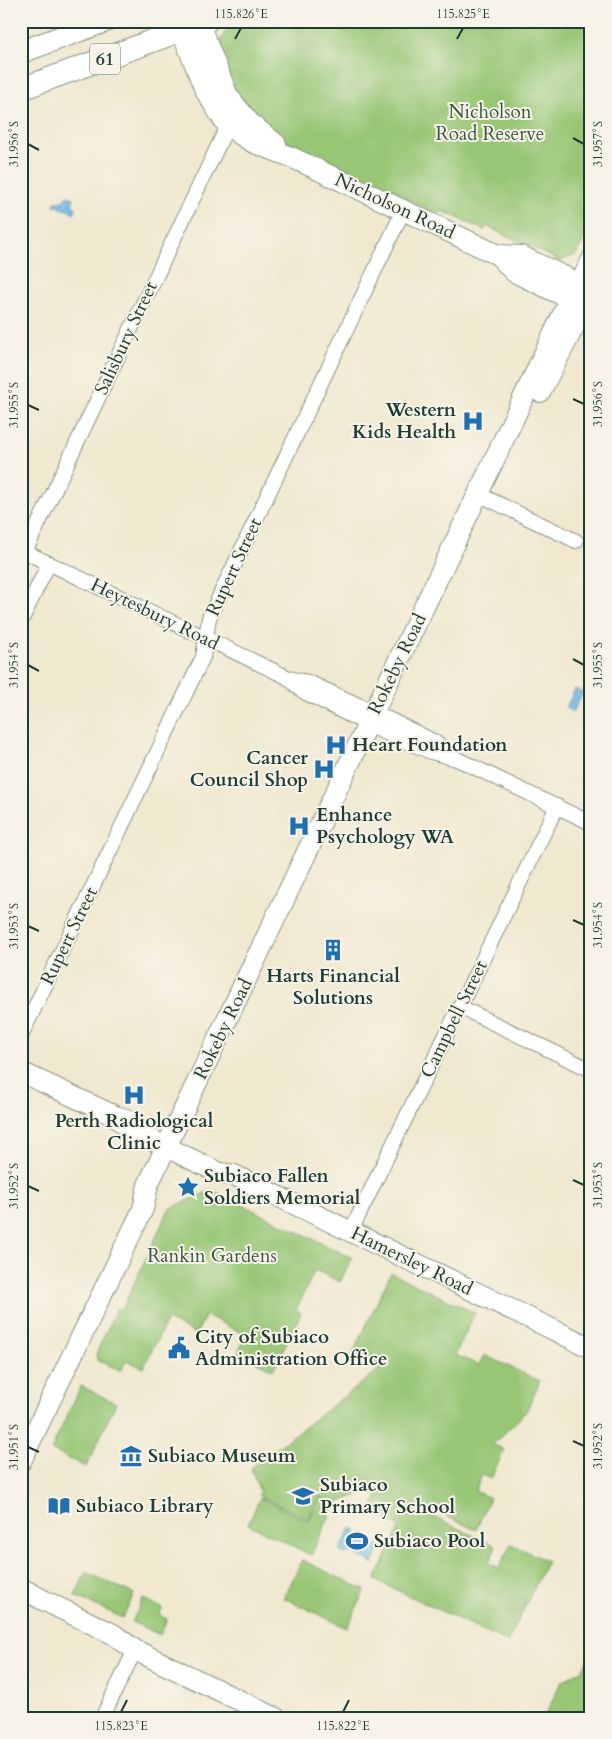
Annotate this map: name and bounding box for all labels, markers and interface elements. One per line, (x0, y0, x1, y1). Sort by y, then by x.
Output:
text: 115.826°E (214, 6, 268, 22)
text: 115.825°E (436, 6, 490, 22)
road number: 61 (90, 44, 120, 74)
park label: Nicholson Road Reserve (436, 99, 544, 147)
text: 31.956°S (6, 121, 22, 167)
text: 31.957°S (590, 121, 606, 167)
street label: Nicholson Road (331, 167, 459, 245)
street label: Salisbury Street (88, 277, 164, 399)
text: 31.956°S (590, 381, 606, 427)
text: 31.955°S (6, 382, 22, 428)
place label: Western Kids Health (352, 397, 457, 445)
hospital icon: Western Kids Health (460, 408, 486, 434)
street label: Rupert Street (200, 513, 268, 621)
street label: Heytesbury Road (86, 572, 224, 656)
street label: Rokeby Road (361, 609, 433, 719)
text: 31.954°S (6, 642, 22, 688)
text: 31.955°S (590, 642, 606, 688)
hospital icon: Heart Foundation (323, 732, 349, 758)
place label: Heart Foundation (352, 732, 508, 758)
place label: Cancer Council Shop (190, 745, 308, 793)
hospital icon: Cancer Council Shop (311, 756, 337, 782)
place label: Enhance Psychology WA (316, 802, 455, 850)
hospital icon: Enhance Psychology WA (286, 813, 312, 839)
street label: Rupert Street (34, 883, 104, 989)
text: 31.954°S (590, 902, 606, 948)
text: 31.953°S (6, 903, 22, 949)
building icon: Harts Financial Solutions (320, 937, 346, 963)
street label: Campbell Street (414, 956, 494, 1082)
place label: Harts Financial Solutions (266, 963, 400, 1011)
street label: Rokeby Road (187, 974, 259, 1084)
hospital icon: Perth Radiological Clinic (121, 1082, 147, 1108)
place label: Perth Radiological Clinic (55, 1108, 214, 1156)
text: 31.953°S (590, 1162, 606, 1208)
text: 31.952°S (6, 1163, 22, 1209)
place label: Subiaco Fallen Soldiers Memorial (204, 1163, 361, 1211)
place icon: Subiaco Fallen Soldiers Memorial (175, 1174, 201, 1200)
street label: Hamersley Road (347, 1220, 477, 1302)
park label: Rankin Gardens (147, 1243, 277, 1269)
place label: City of Subiaco Administration Office (195, 1324, 387, 1372)
public building icon: City of Subiaco Administration Office (166, 1335, 192, 1361)
text: 31.952°S (590, 1423, 606, 1469)
text: 31.951°S (6, 1424, 22, 1470)
museum icon: Subiaco Museum (118, 1443, 144, 1469)
place label: Subiaco Museum (148, 1443, 296, 1469)
place label: Subiaco Primary School (320, 1472, 456, 1520)
school or university icon: Subiaco Primary School (290, 1483, 316, 1509)
library icon: Subiaco Library (46, 1493, 72, 1519)
place label: Subiaco Library (76, 1493, 214, 1519)
sports icon: Subiaco Pool (344, 1528, 370, 1554)
place label: Subiaco Pool (374, 1528, 486, 1554)
text: 115.823°E (94, 1718, 148, 1734)
text: 115.822°E (316, 1718, 370, 1734)

